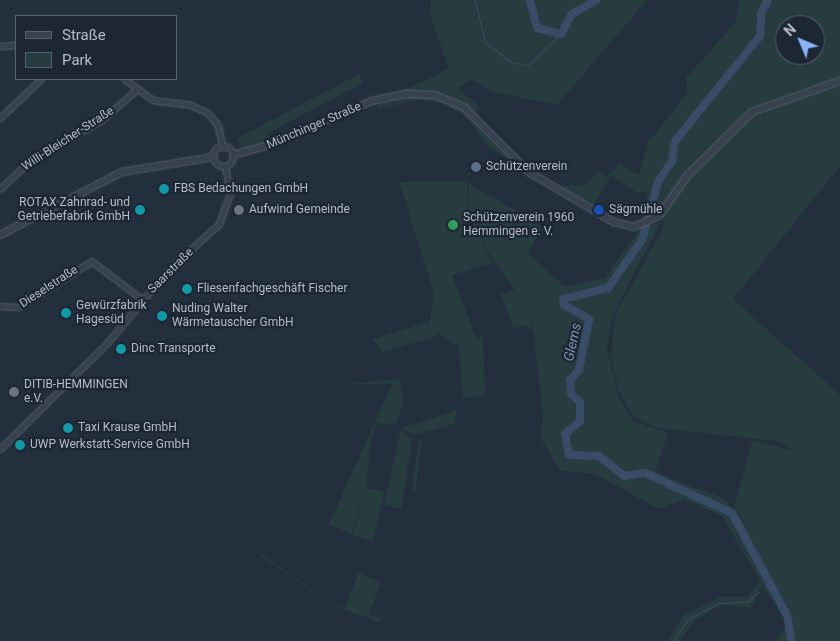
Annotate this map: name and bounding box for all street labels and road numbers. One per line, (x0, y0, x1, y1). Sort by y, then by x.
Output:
street label: Münchinger Straße (265, 100, 363, 152)
street label: Willi-Bleicher-Straße (19, 104, 117, 174)
street label: Saarstraße (145, 245, 197, 297)
street label: Dieselstraße (17, 263, 81, 311)

